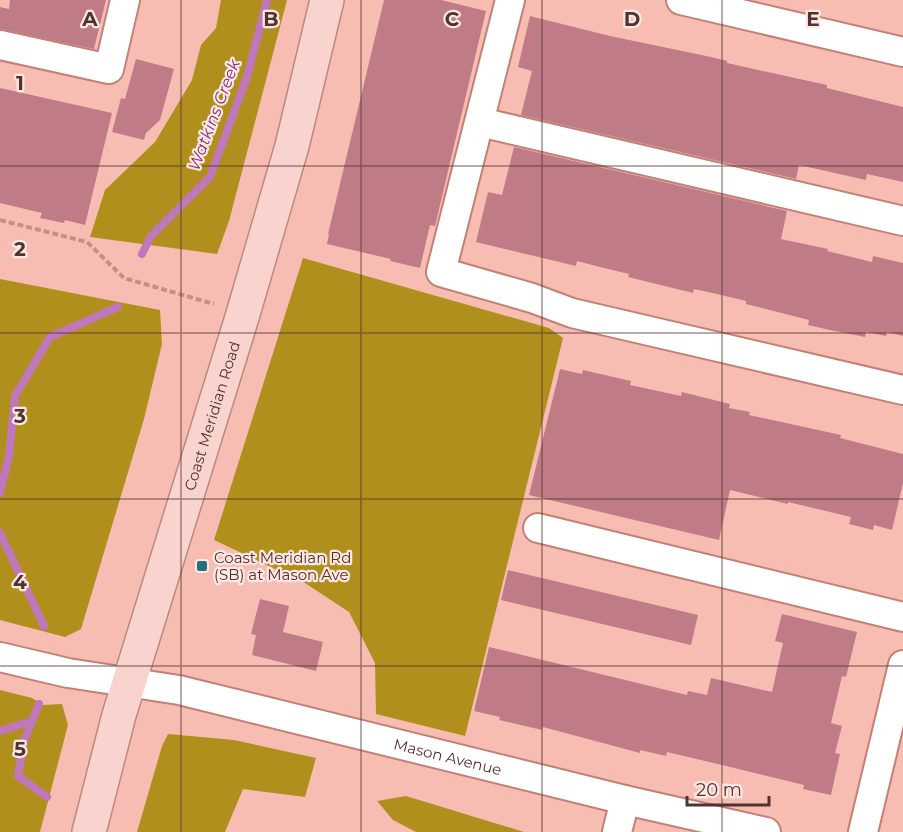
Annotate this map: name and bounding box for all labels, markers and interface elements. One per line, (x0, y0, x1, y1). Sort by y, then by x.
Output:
text: A (81, 7, 98, 31)
text: B (263, 7, 279, 31)
text: C (445, 7, 460, 31)
text: D (624, 7, 640, 31)
text: E (806, 7, 820, 31)
water label: Watkins Creek (184, 56, 244, 173)
text: 1 (16, 71, 24, 95)
text: 2 (14, 237, 26, 261)
street label: Coast Meridian Road (179, 339, 244, 493)
text: 3 (13, 404, 26, 428)
place label: Coast Meridian Rd (SB) at Mason Ave (214, 548, 351, 584)
marker: Coast Meridian Rd (SB) at Mason Ave (195, 559, 209, 573)
text: 4 (13, 570, 27, 594)
street label: Mason Avenue (392, 734, 504, 779)
text: 5 (14, 737, 26, 761)
scale bar (687, 769, 770, 807)
text: 20 m (696, 779, 742, 801)

